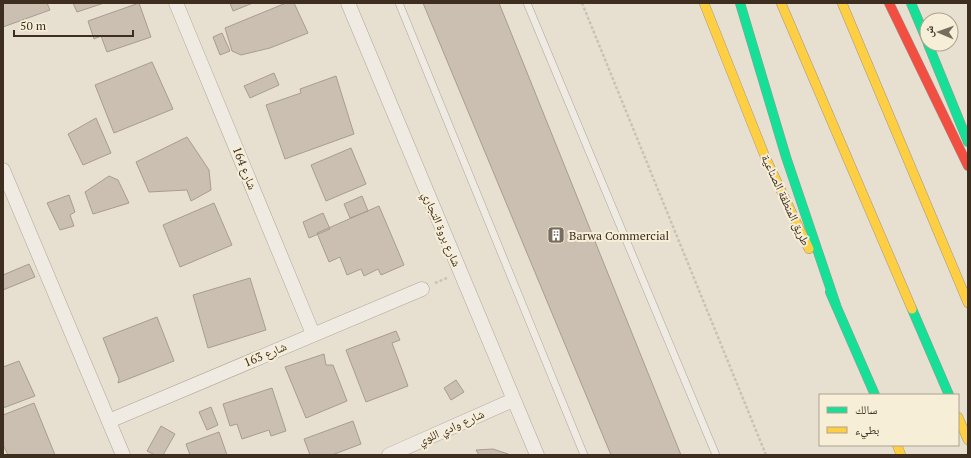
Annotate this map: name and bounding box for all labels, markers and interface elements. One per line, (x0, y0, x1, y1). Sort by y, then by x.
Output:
scale bar (14, 12, 133, 38)
north arrow (919, 12, 959, 52)
text: 50 m (20, 18, 47, 33)
text: ش (922, 25, 937, 38)
street label: شارع 164 (229, 144, 260, 192)
street label: طريق المنطقة الصناعية (758, 152, 814, 248)
street label: شارع بروة التجاري (417, 189, 465, 270)
building icon: Barwa Commercial (546, 225, 566, 245)
place label: Barwa Commercial (569, 228, 670, 243)
street label: شارع 163 (241, 338, 289, 371)
legend (819, 394, 959, 446)
text: سالك (855, 402, 877, 417)
street label: شارع وادي اللوي (416, 406, 488, 451)
text: بطيء (855, 422, 879, 440)

